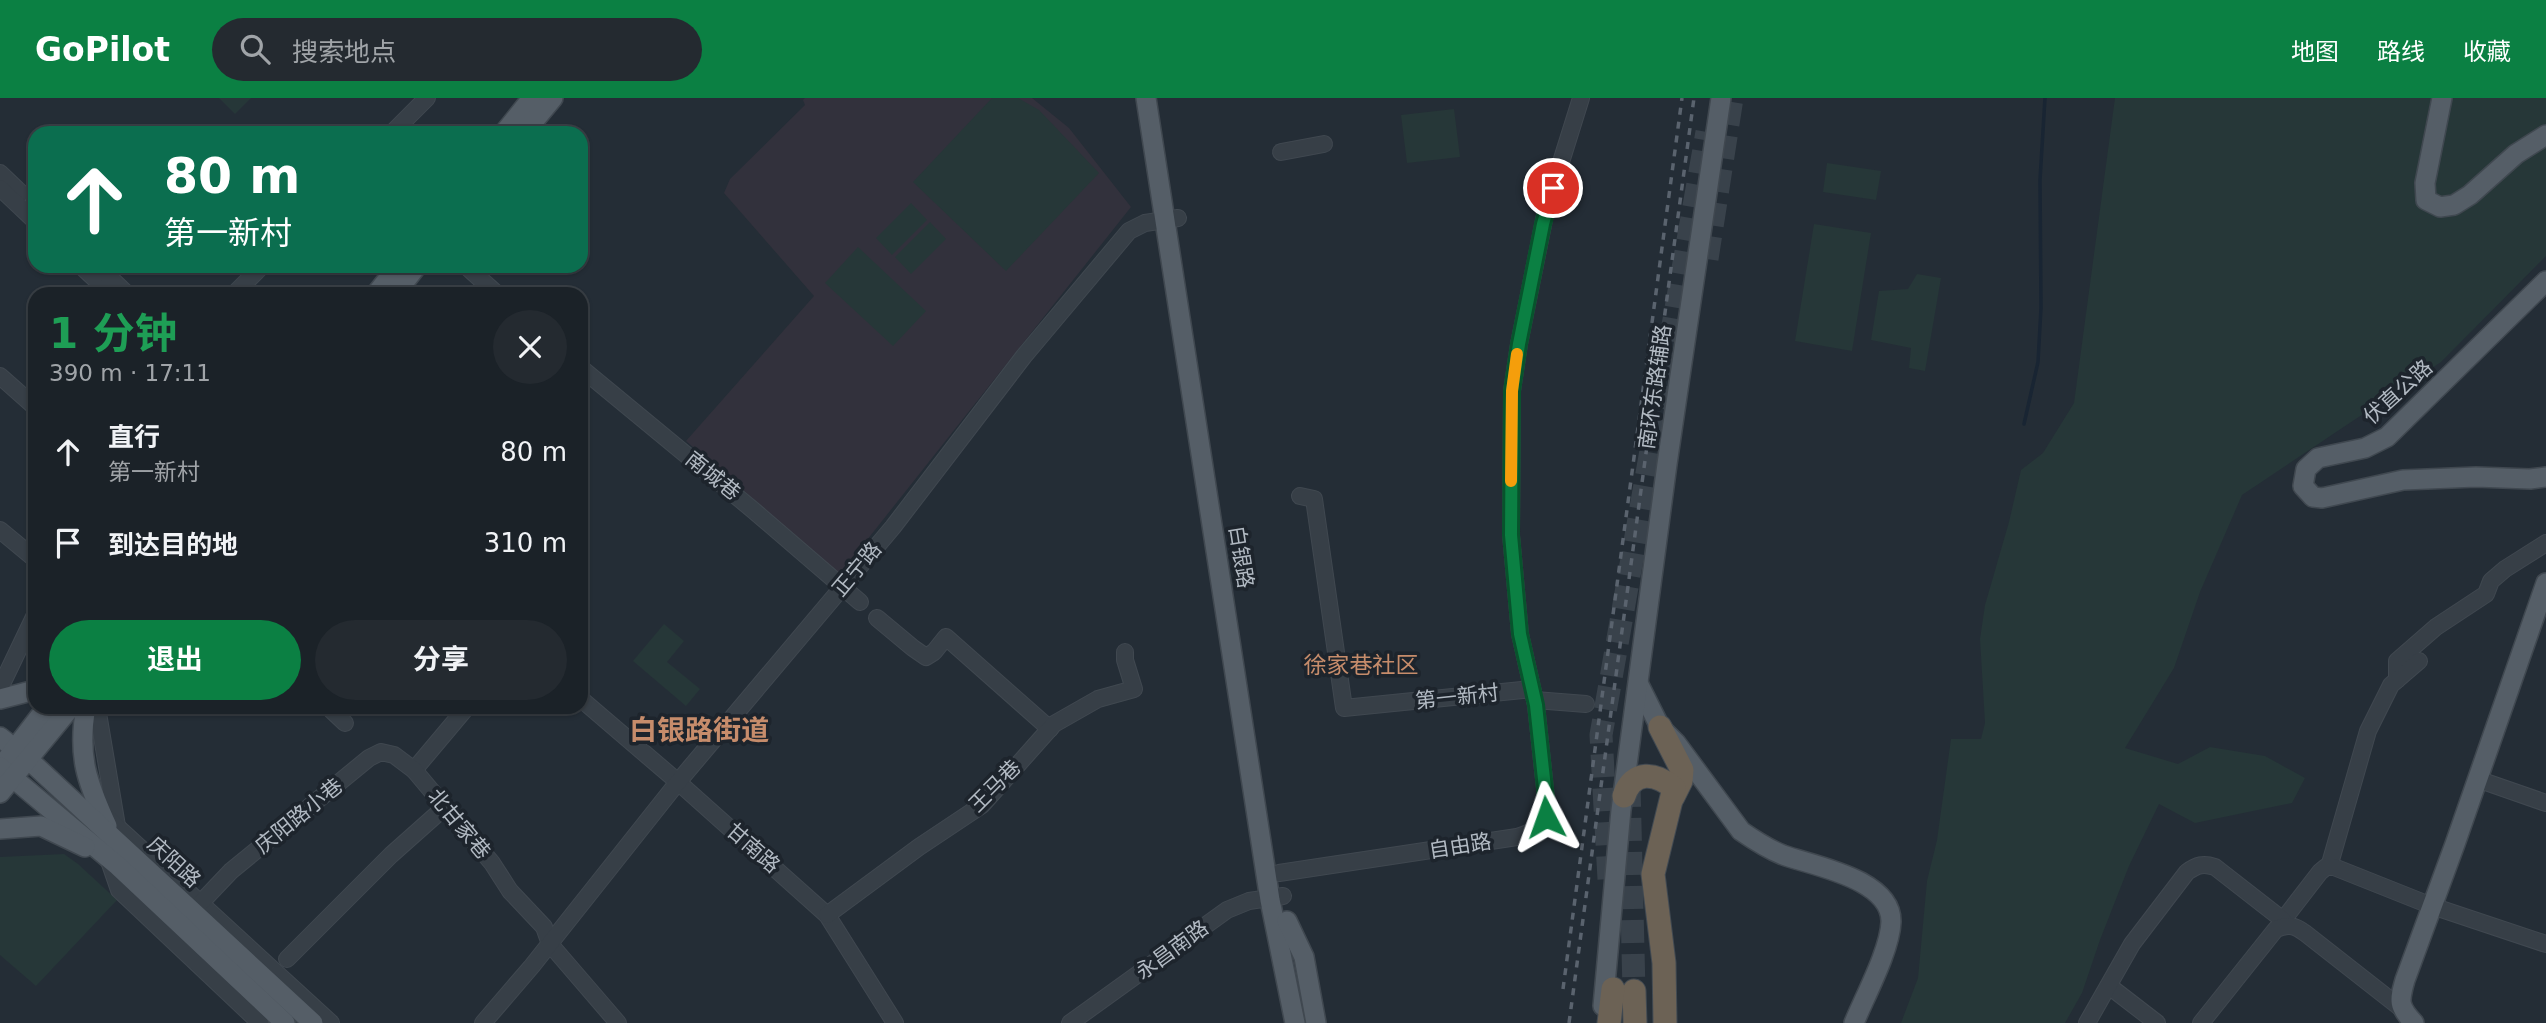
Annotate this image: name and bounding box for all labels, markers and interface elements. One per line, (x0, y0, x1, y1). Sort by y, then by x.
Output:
search box (212, 18, 702, 81)
text: GoPilot (35, 30, 170, 69)
icon: search (236, 30, 274, 68)
text: 搜索地点 (292, 37, 396, 67)
text: 地图 (2291, 38, 2339, 66)
text: 路线 (2377, 38, 2425, 66)
text: 收藏 (2463, 38, 2511, 66)
text: 80 m (164, 148, 300, 205)
icon: ahead (49, 154, 140, 245)
pin (1523, 158, 1583, 218)
icon: arrive (1534, 169, 1572, 207)
text: 第一新村 (164, 214, 292, 252)
text: 1 分钟 (49, 309, 177, 358)
button: close (493, 310, 567, 384)
street label: 南环东路辅路 (1634, 323, 1676, 451)
street label: 伏直公路 (2359, 355, 2437, 429)
text: 390 m · 17:11 (49, 360, 211, 386)
text: 直行 (108, 422, 160, 452)
icon: ahead (49, 433, 87, 471)
text: 80 m (500, 437, 567, 467)
street label: 南城巷 (681, 447, 745, 505)
text: 第一新村 (108, 459, 200, 485)
icon: arrive (49, 524, 87, 562)
street label: 白银路 (1224, 524, 1258, 590)
text: 310 m (484, 528, 567, 558)
text: 到达目的地 (108, 530, 238, 560)
street label: 正宁路 (828, 537, 886, 601)
button: 退出 (49, 620, 301, 700)
button: 分享 (315, 620, 567, 700)
district label: 徐家巷社区 (1304, 652, 1419, 678)
street label: 第一新村 (1414, 681, 1500, 713)
district label: 白银路街道 (629, 714, 769, 747)
street label: 王马巷 (964, 755, 1026, 817)
street label: 庆阳路小巷 (251, 774, 347, 858)
position arrow (1509, 780, 1583, 854)
street label: 北甘家巷 (423, 784, 495, 864)
street label: 甘南路 (721, 818, 785, 878)
street label: 自由路 (1427, 829, 1493, 863)
street label: 庆阳路 (143, 832, 205, 892)
street label: 永昌南路 (1131, 916, 1213, 984)

